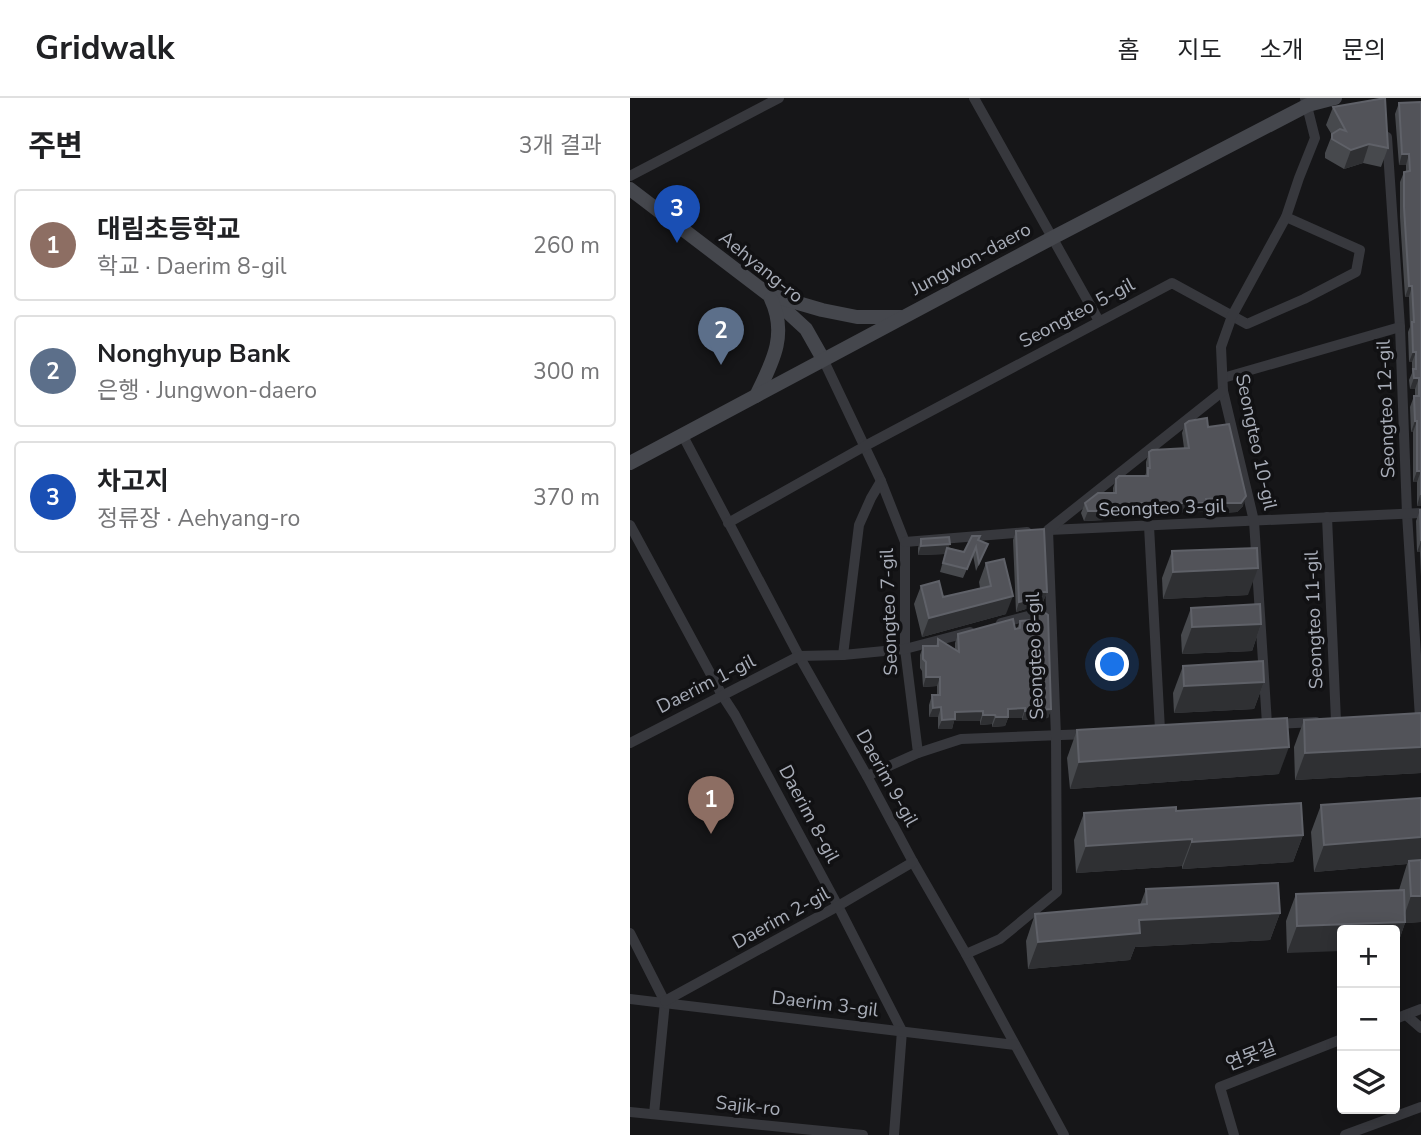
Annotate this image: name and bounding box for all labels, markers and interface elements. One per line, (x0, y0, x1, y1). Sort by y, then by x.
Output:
text: Gridwalk (35, 26, 175, 71)
text: 홈 (1117, 34, 1139, 66)
text: 지도 (1177, 34, 1222, 66)
text: 소개 (1260, 34, 1304, 66)
text: 문의 (1342, 34, 1386, 66)
text: 주변 (28, 126, 83, 167)
text: 3개 결과 (519, 130, 602, 161)
pin: 3 (654, 185, 700, 243)
text: 대림초등학교 (97, 212, 241, 247)
street label: Jungwon-daero (905, 216, 1036, 302)
street label: Aehyang-ro (713, 225, 809, 309)
text: 1 (46, 230, 60, 261)
text: 260 m (533, 230, 600, 261)
text: 학교 · Daerim 8-gil (97, 251, 287, 282)
street label: Seongteo 5-gil (1015, 271, 1140, 354)
pin: 2 (698, 307, 744, 365)
text: Nonghyup Bank (97, 336, 290, 371)
street label: Seongteo 12-gil (1371, 339, 1401, 479)
text: 2 (46, 356, 60, 387)
text: 300 m (533, 356, 600, 387)
street label: Seongteo 10-gil (1229, 371, 1283, 513)
text: 은행 · Jungwon-daero (97, 375, 317, 406)
text: 차고지 (97, 464, 169, 499)
text: 3 (46, 482, 60, 513)
text: 370 m (533, 482, 600, 513)
street label: Seongteo 3-gil (1098, 493, 1226, 523)
text: 정류장 · Aehyang-ro (97, 503, 300, 534)
street label: Seongteo 7-gil (874, 548, 904, 676)
street label: Seongteo 11-gil (1299, 550, 1329, 690)
street label: Seongteo 8-gil (1020, 592, 1050, 720)
your location (1095, 647, 1129, 681)
street label: Daerim 1-gil (652, 648, 760, 720)
street label: Daerim 9-gil (850, 725, 925, 832)
street label: Daerim 8-gil (772, 760, 846, 868)
pin: 1 (688, 776, 734, 834)
street label: Daerim 2-gil (728, 880, 835, 955)
map controls (1337, 925, 1400, 1114)
button: + (1337, 925, 1400, 988)
street label: Daerim 3-gil (770, 985, 880, 1024)
button: − (1337, 988, 1400, 1051)
street label: 연못길 (1222, 1034, 1280, 1078)
button: layers (1337, 1051, 1400, 1114)
street label: Sajik-ro (714, 1090, 782, 1122)

